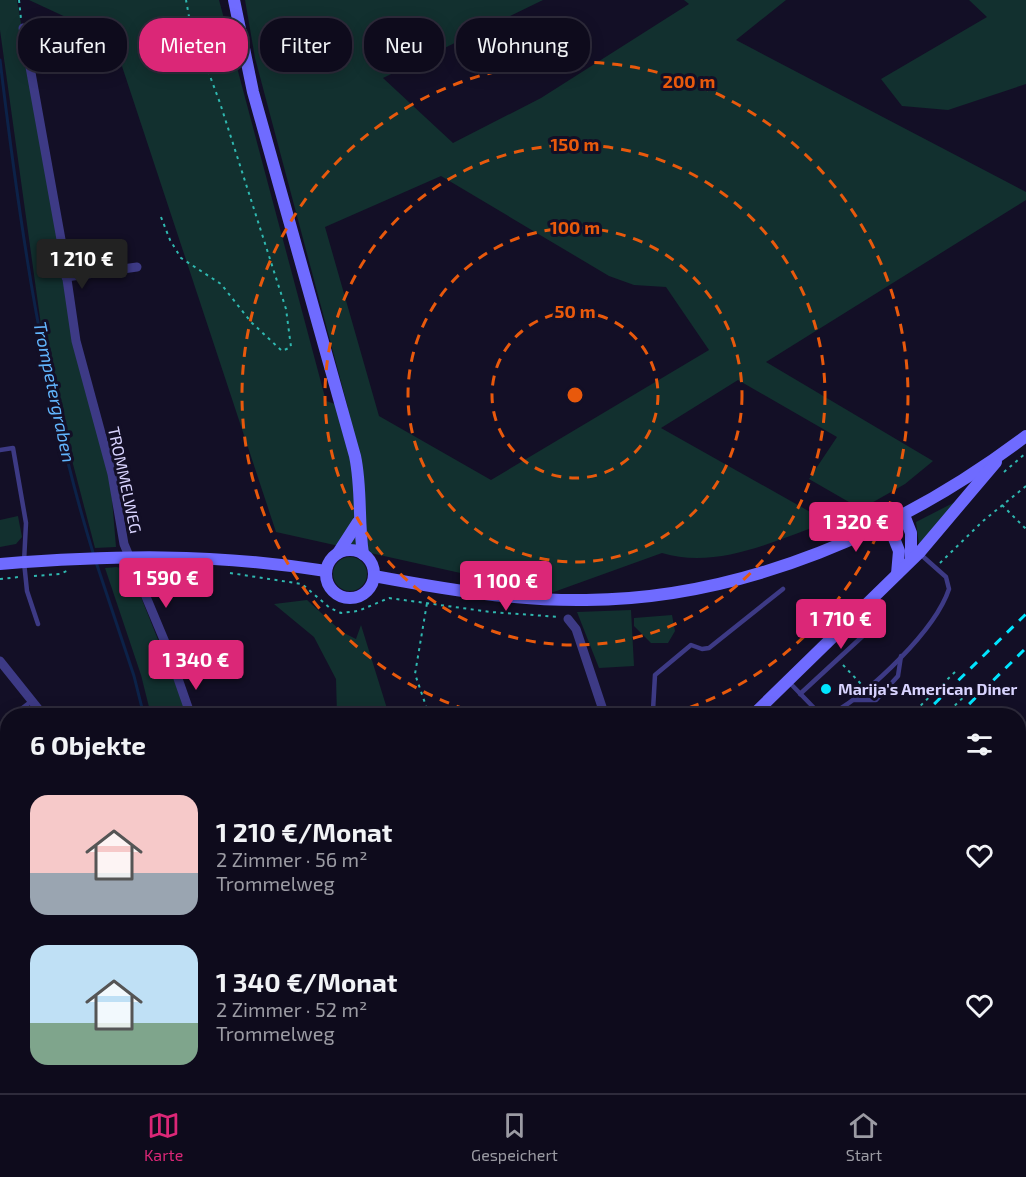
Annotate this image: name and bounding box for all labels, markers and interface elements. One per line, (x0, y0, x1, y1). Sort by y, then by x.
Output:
chip: Kaufen (18, 18, 127, 72)
chip: Mieten (139, 18, 248, 72)
chip: Filter (260, 18, 352, 72)
chip: Neu (364, 18, 444, 72)
chip: Wohnung (456, 18, 590, 72)
text: 200 m (663, 70, 715, 92)
text: 150 m (551, 133, 599, 155)
text: 100 m (550, 216, 600, 238)
pin: 1 210 € (27, 239, 137, 290)
text: 1 210 € (51, 246, 114, 270)
text: 50 m (554, 300, 596, 322)
water label: Trompetergraben (29, 319, 81, 464)
centre of rings (565, 385, 585, 405)
street label: TROMMELWEG (105, 425, 146, 535)
pin: 1 320 € (801, 502, 911, 553)
text: 1 320 € (823, 509, 889, 533)
pin: 1 590 € (111, 558, 221, 609)
pin: 1 100 € (451, 561, 561, 612)
text: 1 590 € (133, 565, 199, 589)
text: 1 100 € (474, 568, 538, 592)
pin: 1 710 € (786, 599, 896, 650)
text: 1 710 € (810, 606, 872, 630)
pin: 1 340 € (141, 640, 251, 691)
text: 1 340 € (163, 647, 229, 671)
place label: Marija's American Diner (838, 679, 1017, 698)
marker: Marija's American Diner (819, 682, 833, 696)
icon: filters (963, 728, 996, 761)
text: 6 Objekte (30, 729, 146, 760)
text: 1 210 €/Monat (216, 816, 393, 847)
icon: home (78, 819, 150, 891)
icon: heart (963, 839, 996, 872)
text: 2 Zimmer · 56 m² (216, 847, 367, 871)
text: Trommelweg (216, 871, 335, 895)
text: 1 340 €/Monat (216, 966, 397, 997)
icon: home (78, 969, 150, 1041)
icon: heart (963, 989, 996, 1022)
text: 2 Zimmer · 52 m² (216, 997, 367, 1021)
text: Trommelweg (216, 1021, 335, 1045)
tab: Karte (144, 1109, 183, 1164)
tab: Gespeichert (471, 1109, 558, 1164)
tab: Start (846, 1109, 882, 1164)

